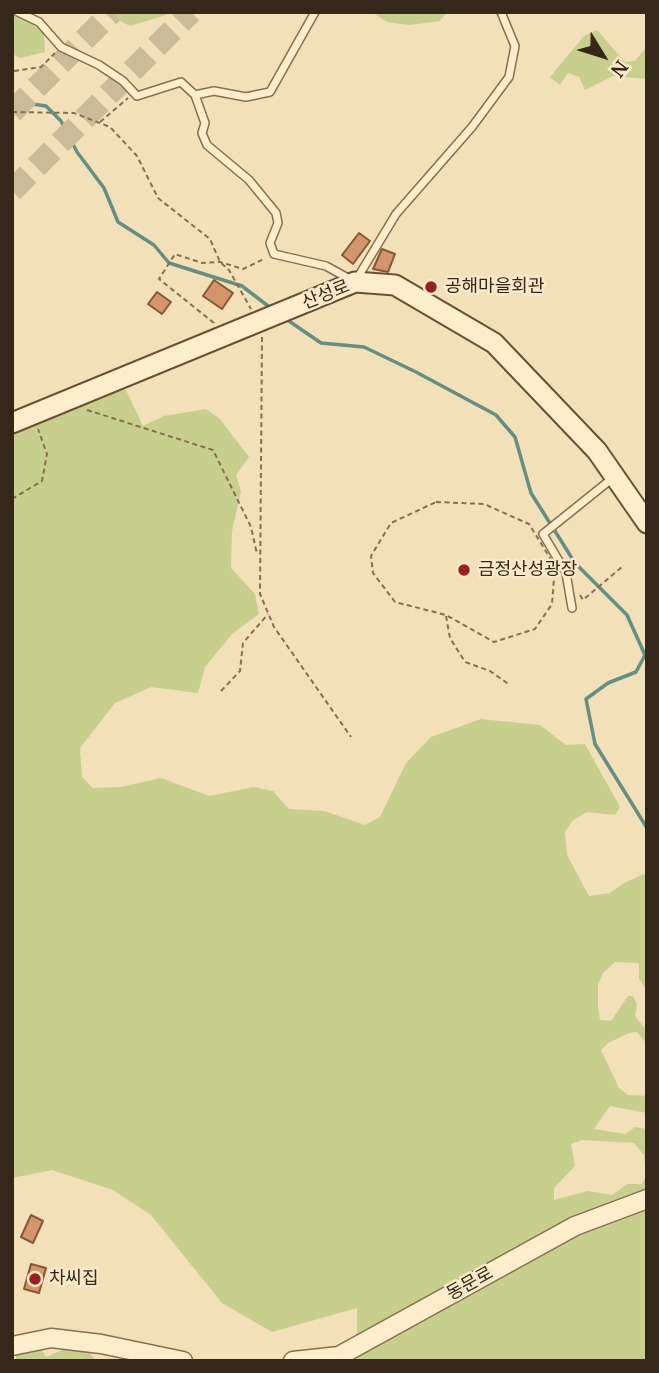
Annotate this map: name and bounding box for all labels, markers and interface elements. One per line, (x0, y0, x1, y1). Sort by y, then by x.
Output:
north arrow (568, 21, 638, 91)
text: N (605, 55, 634, 83)
street label: 산성로 (299, 276, 353, 314)
place label: 공해마을회관 (445, 276, 544, 298)
marker: 공해마을회관 (423, 279, 439, 295)
place label: 금정산성광장 (478, 559, 577, 581)
marker: 금정산성광장 (456, 562, 472, 578)
street label: 동문로 (443, 1263, 497, 1305)
place label: 차씨집 (49, 1268, 99, 1290)
marker: 차씨집 (27, 1271, 43, 1287)

